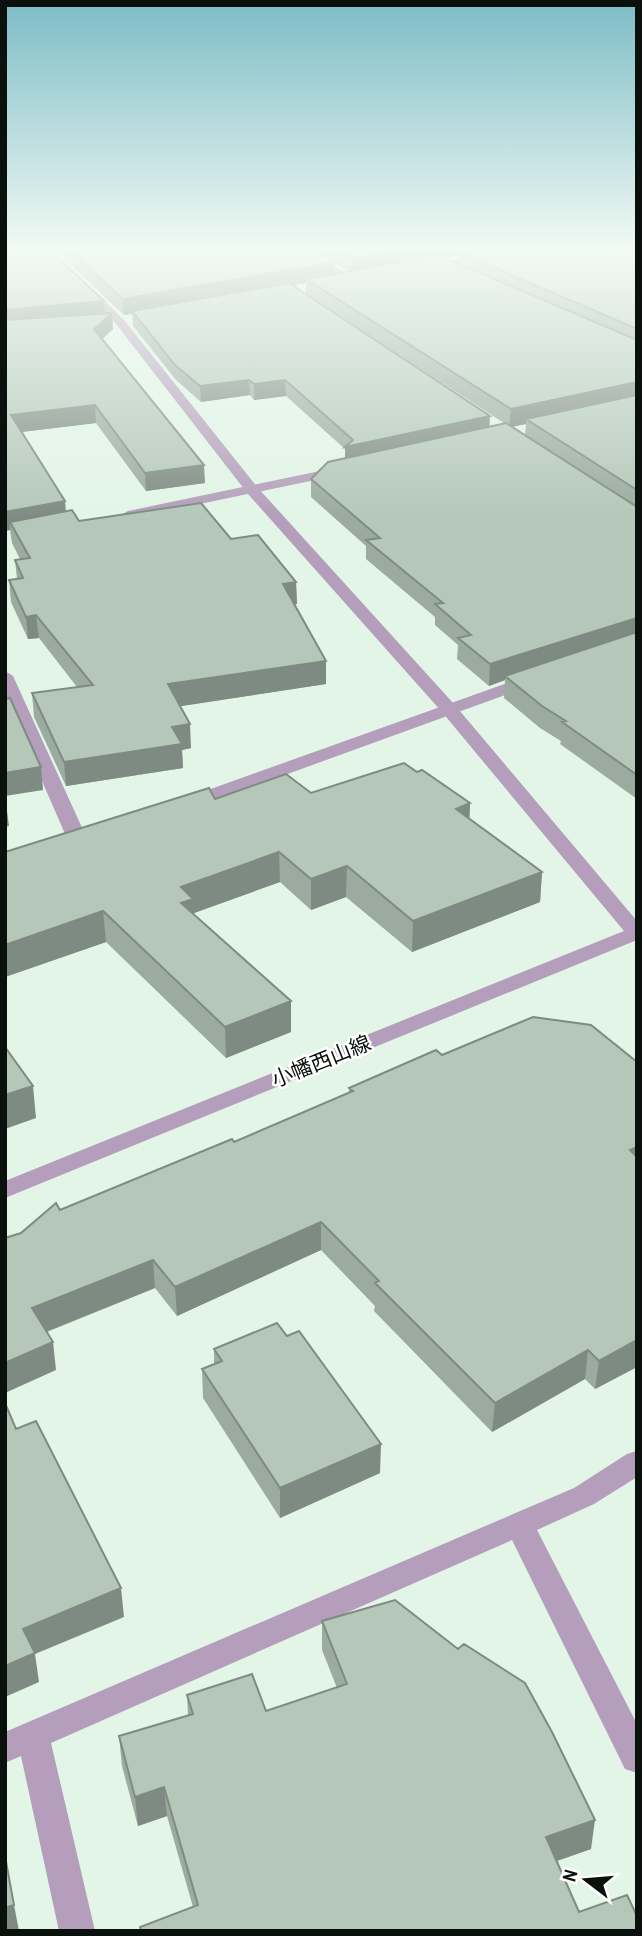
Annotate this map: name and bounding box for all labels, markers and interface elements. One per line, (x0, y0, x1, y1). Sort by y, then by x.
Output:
street label: 小幡西山線 (267, 1028, 375, 1094)
north arrow (551, 1845, 621, 1915)
text: N (556, 1866, 584, 1884)

